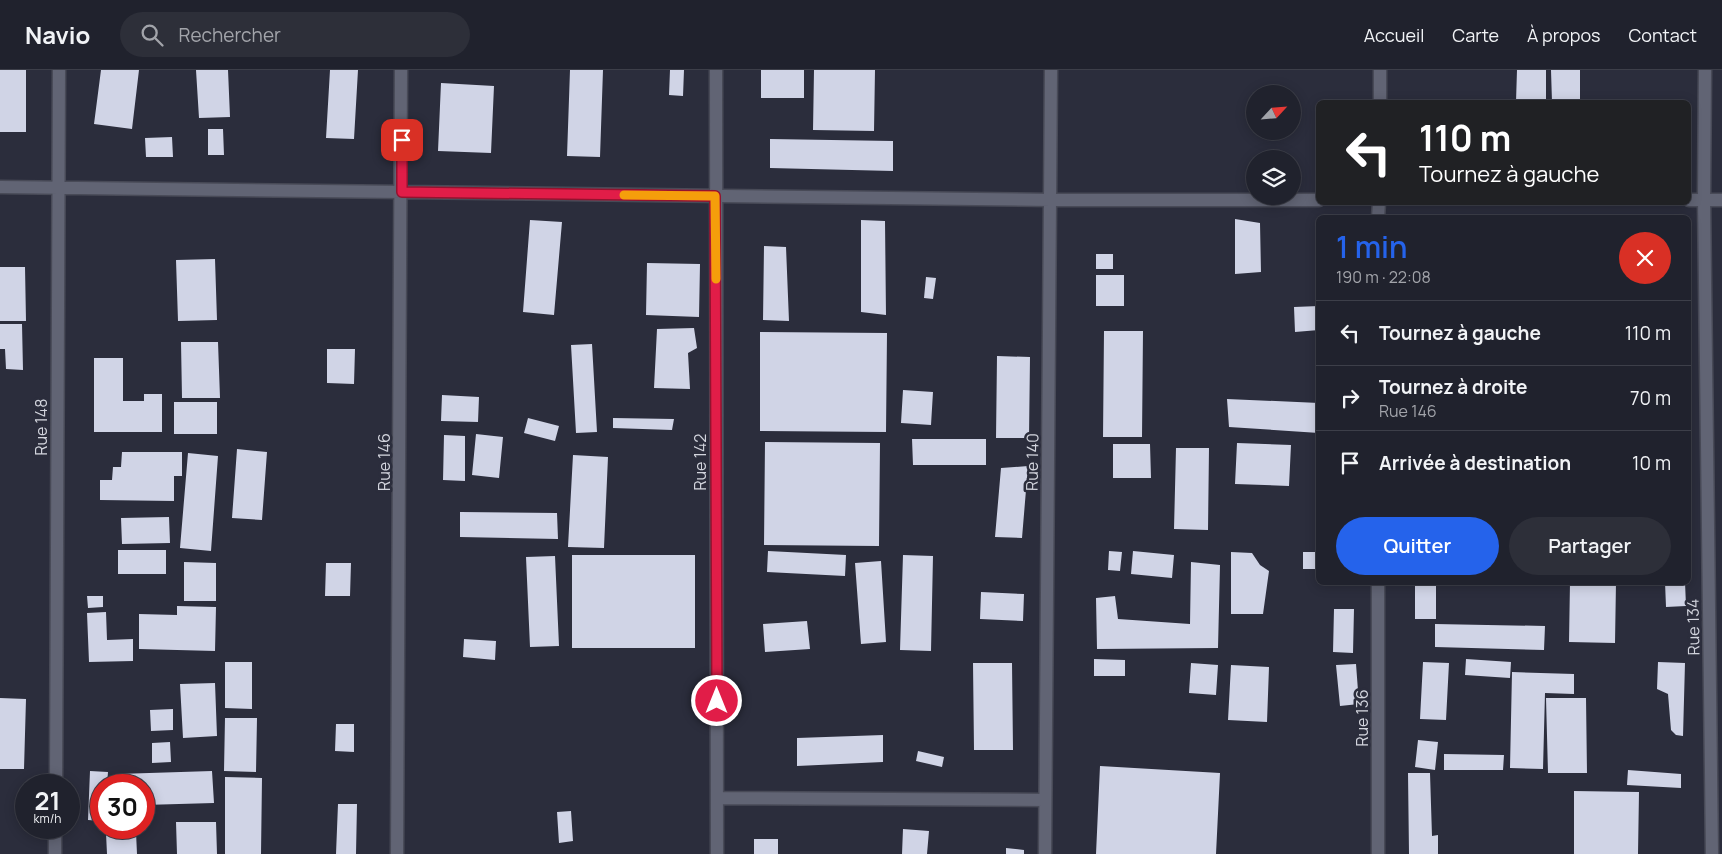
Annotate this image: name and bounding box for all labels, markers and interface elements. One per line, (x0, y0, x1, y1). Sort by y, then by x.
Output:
search box (120, 12, 470, 57)
text: Navio (25, 18, 90, 51)
icon: search (138, 21, 166, 49)
text: Rechercher (178, 22, 281, 48)
text: Accueil (1364, 23, 1424, 47)
text: Carte (1452, 23, 1499, 47)
text: À propos (1527, 23, 1600, 47)
text: Contact (1628, 23, 1697, 47)
north arrow (1246, 85, 1301, 140)
map controls (1246, 85, 1301, 205)
text: 110 m (1419, 114, 1511, 162)
pin (381, 119, 423, 161)
icon: left (1336, 120, 1401, 185)
icon: arrive (388, 126, 416, 154)
button: layers (1246, 150, 1301, 205)
text: Tournez à gauche (1419, 159, 1599, 189)
text: 1 min (1336, 226, 1408, 267)
button: close (1619, 232, 1671, 284)
text: 190 m · 22:08 (1336, 266, 1431, 288)
icon: left (1336, 319, 1364, 347)
text: Tournez à gauche (1379, 320, 1541, 346)
text: 110 m (1625, 320, 1671, 346)
text: Tournez à droite (1379, 374, 1527, 400)
icon: right (1336, 384, 1364, 412)
text: 70 m (1630, 385, 1671, 411)
street label: Rue 148 (30, 398, 52, 456)
text: Rue 146 (1379, 400, 1437, 422)
street label: Rue 146 (373, 433, 395, 491)
street label: Rue 140 (1020, 433, 1044, 491)
street label: Rue 142 (689, 434, 711, 490)
icon: arrive (1336, 449, 1364, 477)
text: Arrivée à destination (1379, 450, 1571, 476)
text: 10 m (1632, 450, 1671, 476)
button: Quitter (1336, 517, 1499, 575)
button: Partager (1509, 517, 1671, 575)
street label: Rue 134 (1682, 598, 1704, 656)
position arrow (690, 674, 742, 726)
street label: Rue 136 (1351, 689, 1373, 747)
speed limit sign: 30 (90, 774, 155, 839)
text: 21 (35, 783, 60, 818)
text: km/h (34, 810, 61, 827)

